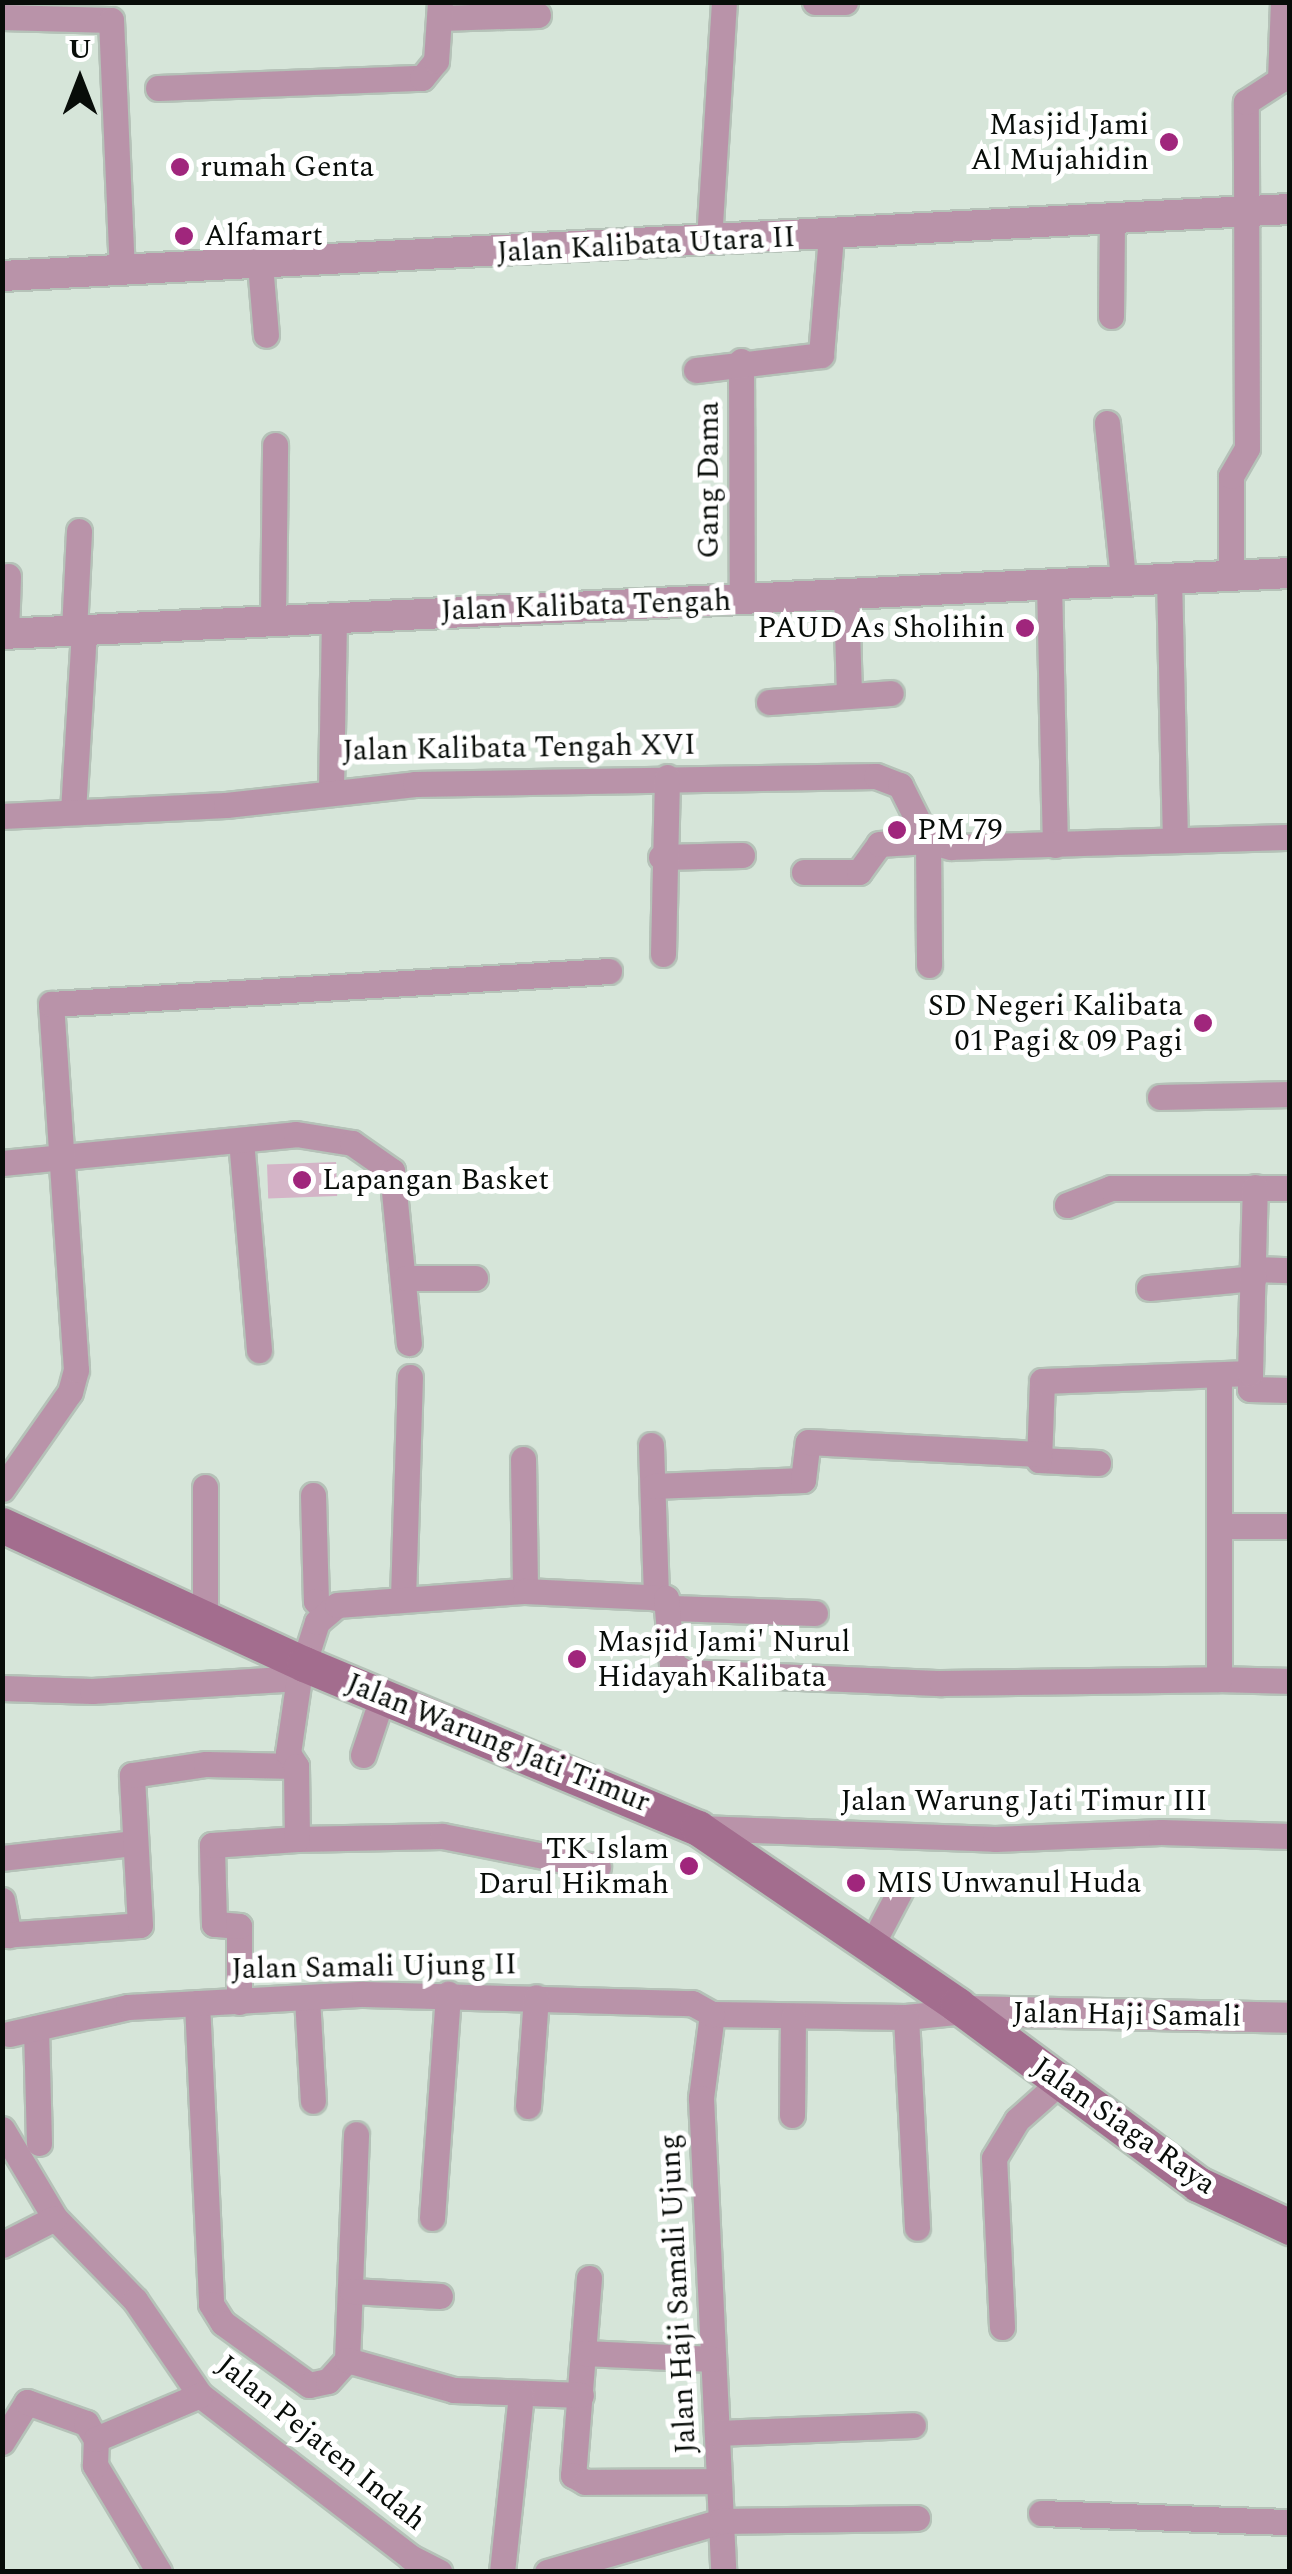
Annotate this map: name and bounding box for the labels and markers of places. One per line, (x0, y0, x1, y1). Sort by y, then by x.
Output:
place label: Masjid Jami Al Mujahidin (971, 107, 1149, 178)
marker: Masjid Jami Al Mujahidin (1158, 131, 1180, 153)
place label: rumah Genta (200, 149, 374, 185)
marker: rumah Genta (169, 156, 191, 178)
place label: Alfamart (204, 218, 323, 254)
marker: Alfamart (173, 225, 195, 247)
place label: PAUD As Sholihin (757, 610, 1005, 646)
marker: PAUD As Sholihin (1014, 617, 1036, 639)
place label: PM 79 (917, 812, 1002, 848)
marker: PM 79 (886, 819, 908, 841)
place label: SD Negeri Kalibata 01 Pagi & 09 Pagi (928, 988, 1183, 1058)
marker: SD Negeri Kalibata 01 Pagi & 09 Pagi (1192, 1012, 1214, 1034)
place label: Lapangan Basket (322, 1162, 549, 1198)
marker: Lapangan Basket (291, 1169, 313, 1191)
place label: Masjid Jami' Nurul Hidayah Kalibata (597, 1624, 850, 1694)
marker: Masjid Jami' Nurul Hidayah Kalibata (566, 1648, 588, 1670)
place label: TK Islam Darul Hikmah (478, 1831, 669, 1902)
marker: TK Islam Darul Hikmah (678, 1855, 700, 1877)
place label: MIS Unwanul Huda (876, 1865, 1141, 1901)
marker: MIS Unwanul Huda (845, 1872, 867, 1894)

